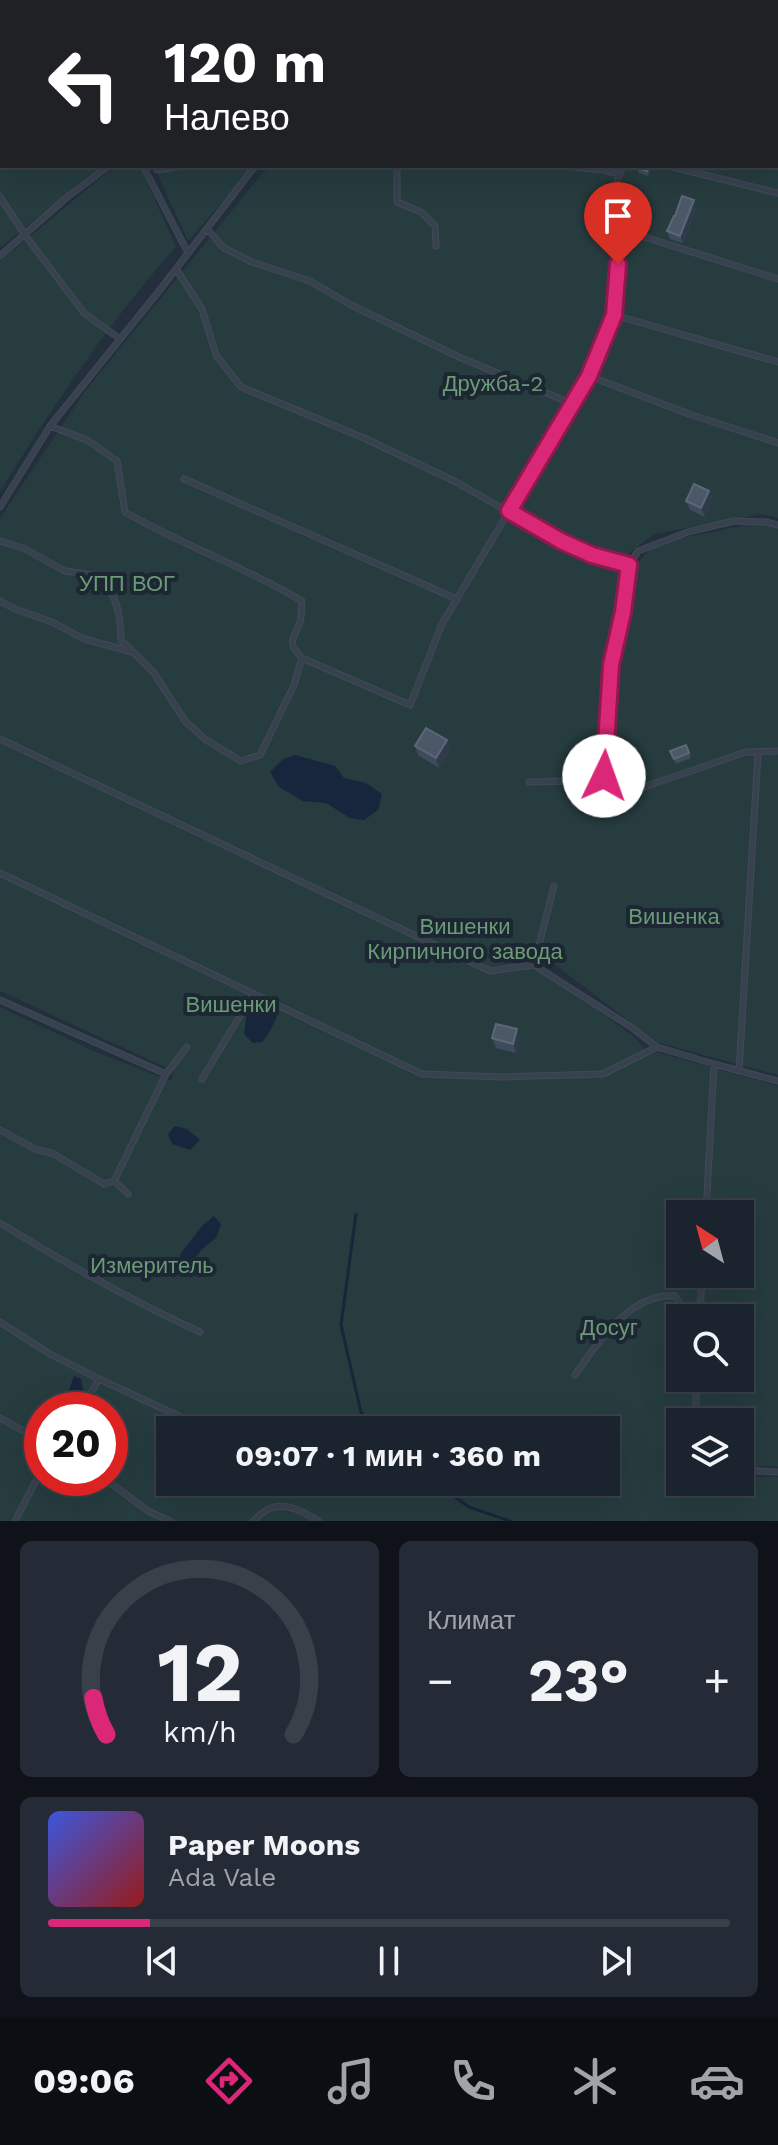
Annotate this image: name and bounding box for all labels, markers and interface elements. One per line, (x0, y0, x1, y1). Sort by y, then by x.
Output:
text: 120 m (164, 30, 326, 96)
icon: left (32, 32, 136, 136)
text: Налево (164, 97, 290, 139)
pin (584, 182, 652, 264)
icon: arrive (596, 194, 640, 238)
park label: Дружба-2 (443, 371, 543, 396)
park label: УПП ВОГ (79, 571, 175, 596)
position arrow (562, 734, 646, 818)
park label: Вишенка (628, 904, 720, 929)
park label: Вишенки Кирпичного завода (367, 914, 563, 964)
park label: Вишенки (186, 992, 276, 1017)
north arrow (666, 1200, 754, 1288)
map controls (666, 1200, 754, 1496)
park label: Измеритель (90, 1253, 214, 1278)
button: search (666, 1304, 754, 1392)
park label: Досуг (580, 1315, 638, 1340)
speed limit sign: 20 (24, 1392, 128, 1496)
button: layers (666, 1408, 754, 1496)
text: 09:07 · 1 мин · 360 m (235, 1438, 541, 1473)
text: Климат (427, 1605, 516, 1635)
text: 12 (157, 1624, 242, 1721)
text: 23° (528, 1645, 629, 1716)
text: − (427, 1655, 454, 1707)
text: + (703, 1655, 730, 1707)
text: km/h (163, 1715, 236, 1749)
text: Paper Moons (168, 1827, 360, 1862)
text: Ada Vale (168, 1862, 276, 1892)
icon: previous (140, 1939, 184, 1983)
icon: pause (367, 1939, 411, 1983)
icon: next (594, 1939, 638, 1983)
icon: directions (201, 2053, 257, 2109)
icon: music (323, 2053, 379, 2109)
icon: phone (445, 2053, 501, 2109)
icon: climate (567, 2053, 623, 2109)
icon: car (689, 2053, 745, 2109)
text: 09:06 (33, 2060, 135, 2102)

